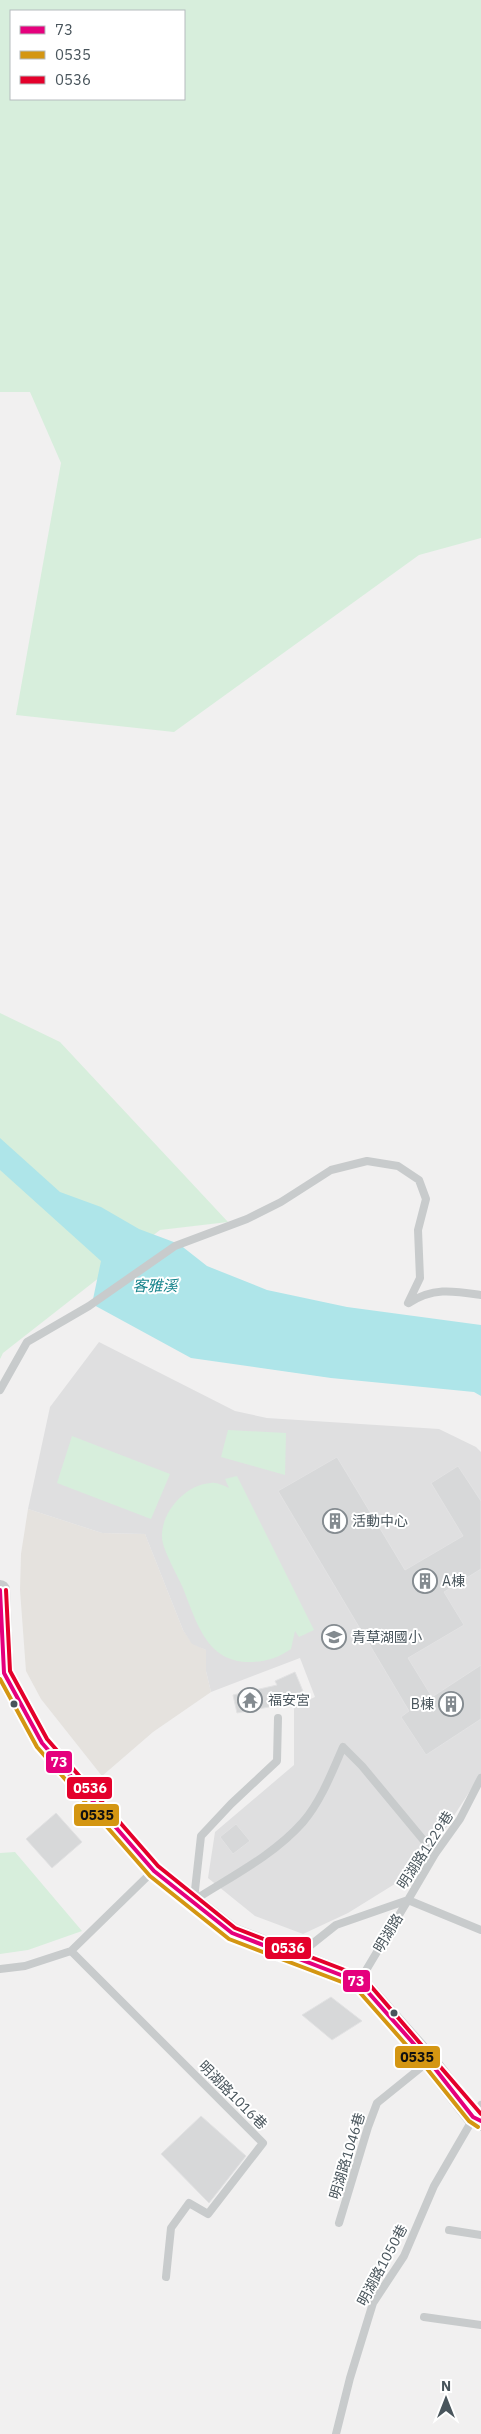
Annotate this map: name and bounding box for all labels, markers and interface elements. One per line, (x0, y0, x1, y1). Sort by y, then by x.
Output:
legend (10, 10, 185, 100)
text: 73 (55, 20, 73, 39)
text: 0535 (55, 45, 91, 64)
text: 0536 (55, 70, 91, 89)
water label: 客雅溪 (132, 1276, 179, 1295)
building icon: 活動中心 (322, 1508, 348, 1534)
place label: 活動中心 (352, 1512, 408, 1530)
building icon: A棟 (412, 1568, 438, 1594)
place label: A棟 (442, 1572, 465, 1590)
school or university icon: 青草湖國小 (321, 1624, 347, 1650)
place label: 青草湖國小 (352, 1628, 422, 1646)
temple icon: 福安宮 (237, 1687, 263, 1713)
place label: 福安宮 (268, 1691, 310, 1709)
building icon: B棟 (438, 1691, 464, 1717)
place label: B棟 (411, 1695, 434, 1713)
unlabelled marker (9, 1699, 19, 1709)
line badge: 73 (45, 1750, 73, 1774)
text: 73 (51, 1753, 67, 1771)
line badge: 0536 (66, 1776, 113, 1800)
text: 0536 (73, 1779, 107, 1797)
line badge: 0535 (73, 1803, 120, 1827)
text: 0535 (80, 1806, 114, 1824)
street label: 明湖路1229巷 (393, 1808, 457, 1892)
street label: 明湖路 (369, 1910, 407, 1956)
line badge: 0536 (264, 1936, 312, 1960)
text: 0536 (271, 1939, 305, 1957)
line badge: 73 (342, 1969, 371, 1993)
text: 73 (348, 1972, 364, 1990)
unlabelled marker (389, 2008, 399, 2018)
line badge: 0535 (394, 2045, 441, 2069)
text: 0535 (400, 2048, 434, 2066)
street label: 明湖路1016巷 (195, 2057, 271, 2133)
street label: 明湖路1046巷 (325, 2111, 369, 2201)
street label: 明湖路1050巷 (353, 2221, 411, 2309)
north arrow (421, 2374, 471, 2424)
text: N (441, 2377, 451, 2395)

